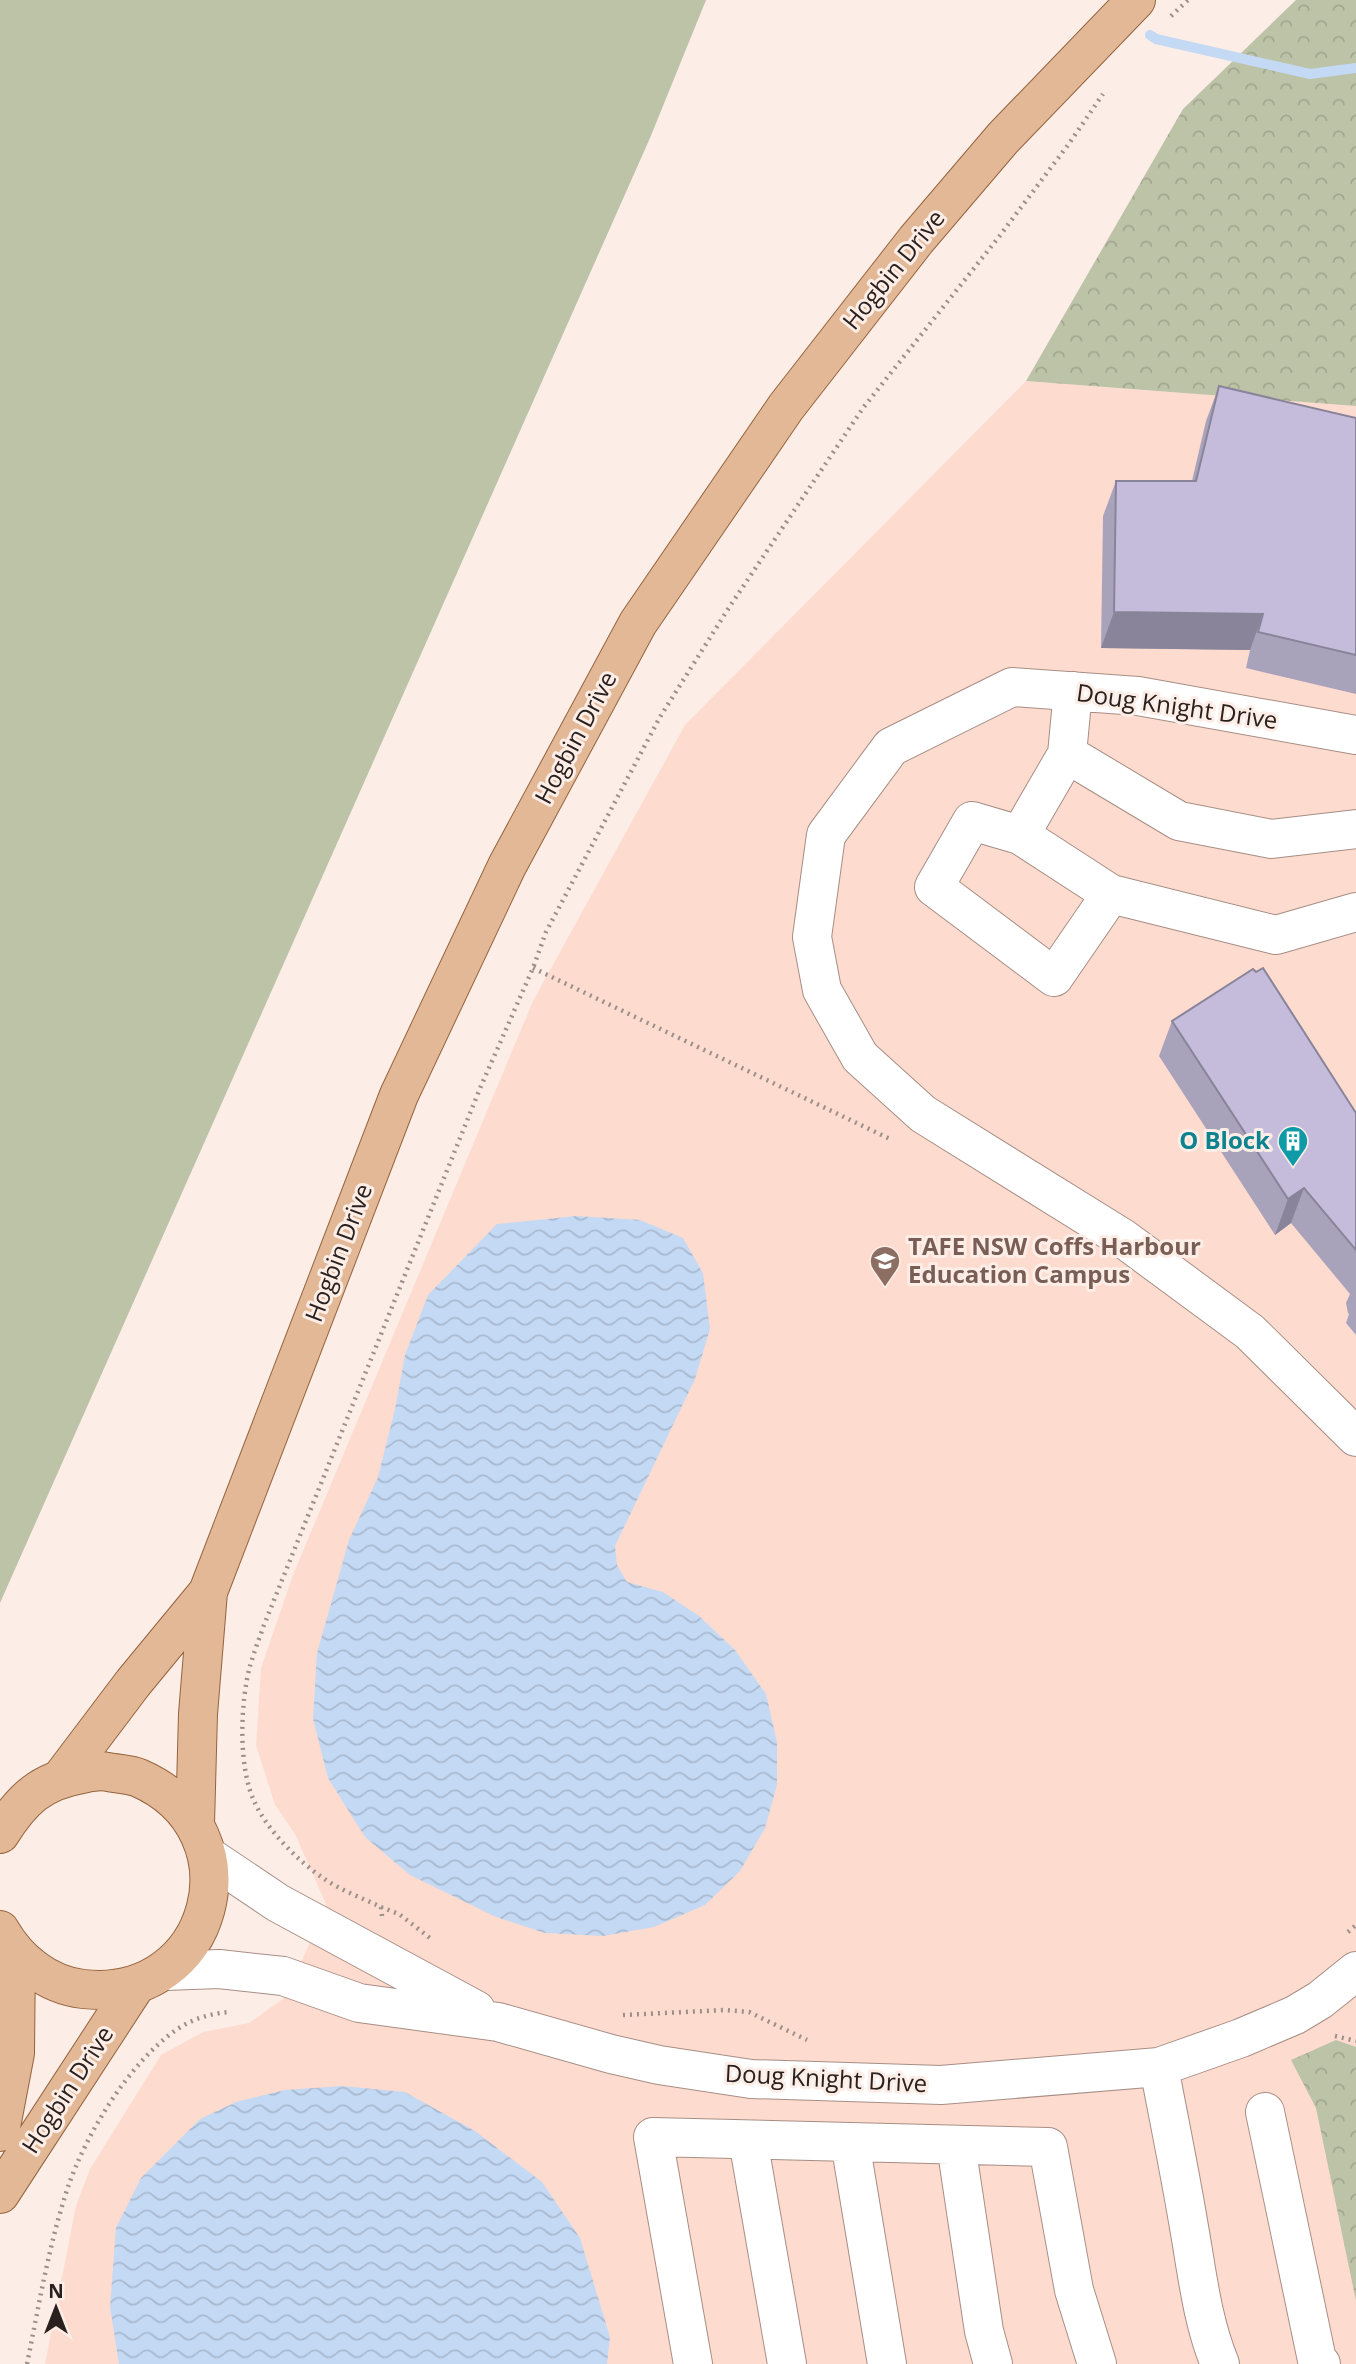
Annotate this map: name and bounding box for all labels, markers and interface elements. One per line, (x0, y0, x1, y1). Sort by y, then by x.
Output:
street label: Hogbin Drive (834, 202, 951, 336)
street label: Hogbin Drive (526, 665, 623, 809)
street label: Doug Knight Drive (1075, 675, 1280, 736)
place label: O Block (1179, 1123, 1270, 1156)
building icon: O Block (1276, 1124, 1310, 1168)
street label: Hogbin Drive (296, 1179, 379, 1326)
place label: TAFE NSW Coffs Harbour Education Campus (908, 1229, 1201, 1290)
school or university icon: TAFE NSW Coffs Harbour Education Campus (868, 1244, 902, 1288)
street label: Hogbin Drive (13, 2019, 120, 2159)
street label: Doug Knight Drive (724, 2056, 928, 2099)
north arrow (21, 2273, 91, 2343)
text: N (48, 2278, 64, 2304)

